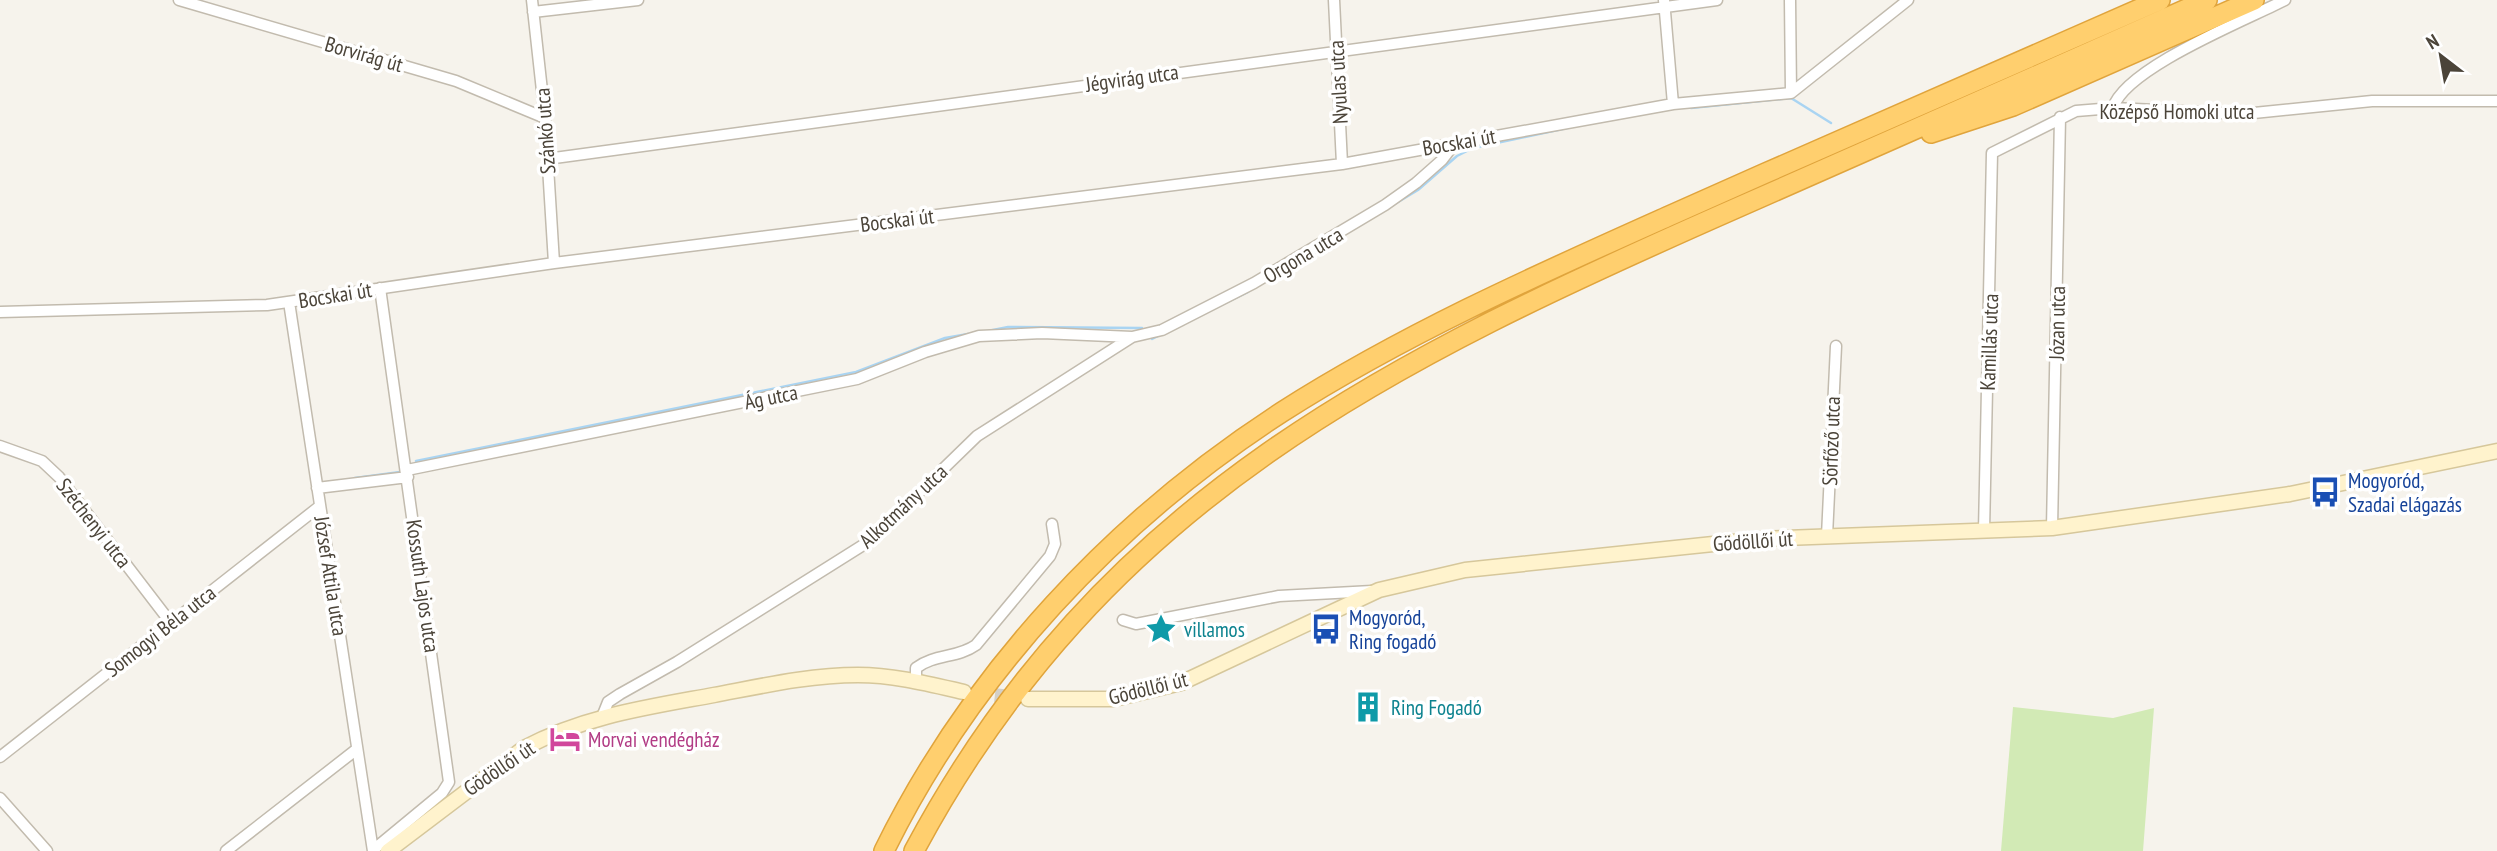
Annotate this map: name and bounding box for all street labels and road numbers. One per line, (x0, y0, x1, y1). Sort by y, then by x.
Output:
street label: Borvirág út (322, 30, 406, 78)
street label: Nyulas utca (1322, 39, 1354, 125)
street label: Jégvirág utca (1083, 58, 1180, 98)
street label: Szánkó utca (529, 87, 561, 175)
street label: Középső Homoki utca (2100, 98, 2254, 125)
street label: Bocskai út (1420, 122, 1498, 162)
street label: Bocskai út (859, 202, 936, 238)
street label: Orgona utca (1258, 221, 1348, 289)
street label: Bocskai út (296, 276, 374, 314)
street label: Józan utca (2043, 286, 2071, 361)
street label: Kamillás utca (1974, 293, 2004, 391)
street label: Ág utca (742, 379, 800, 415)
street label: Sörfőző utca (1816, 396, 1846, 486)
street label: Alkotmány utca (853, 458, 953, 554)
street label: Széchenyi utca (50, 473, 138, 573)
street label: József Attila utca (308, 513, 354, 638)
street label: Kossuth Lajos utca (400, 518, 446, 654)
street label: Gödöllői út (1712, 525, 1794, 557)
street label: Somogyi Béla utca (99, 579, 221, 683)
street label: Gödöllői út (1106, 665, 1190, 711)
street label: Gödöllői út (458, 734, 540, 802)

